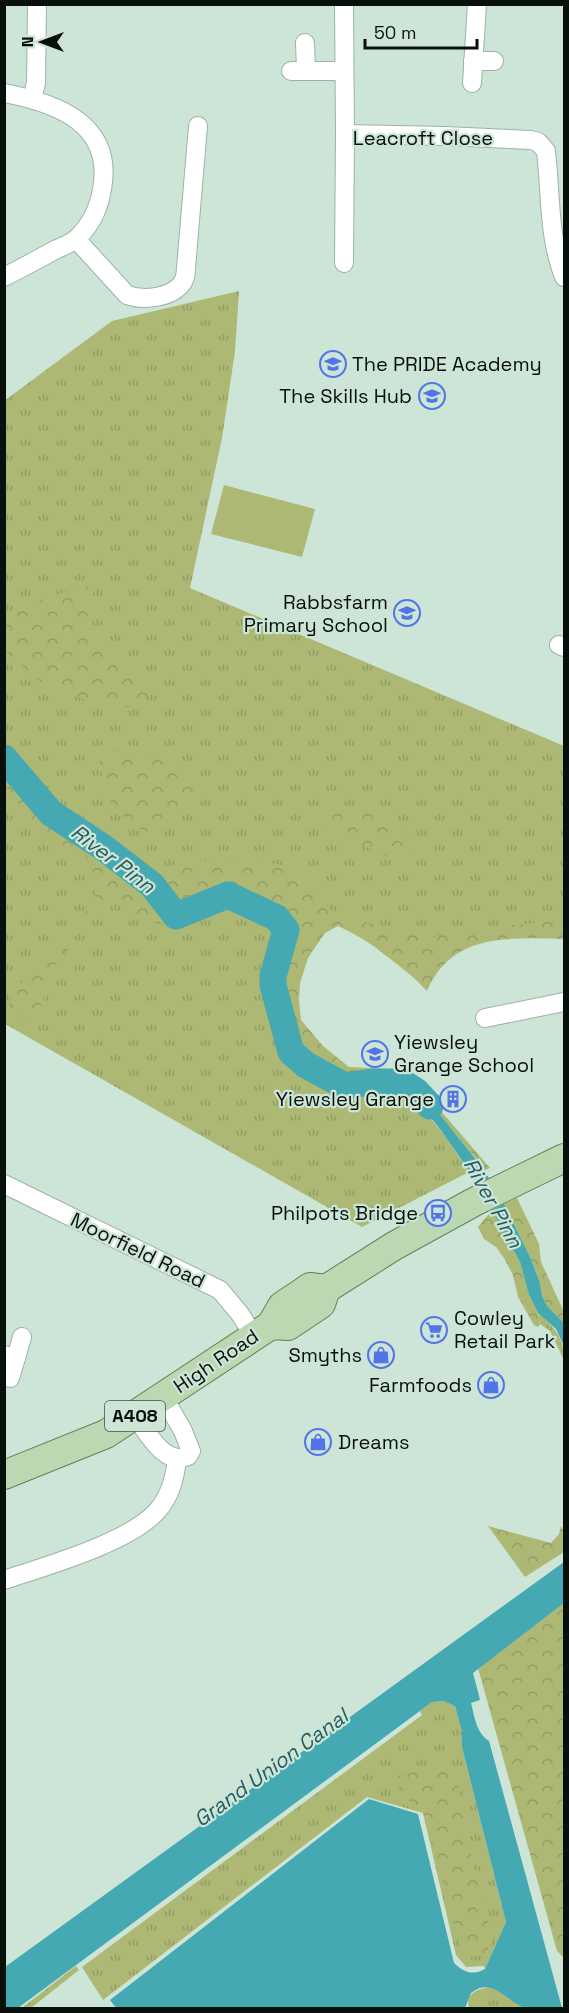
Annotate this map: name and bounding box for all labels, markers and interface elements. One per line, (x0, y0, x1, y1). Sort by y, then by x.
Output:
north arrow (12, 12, 72, 72)
scale bar (365, 12, 478, 50)
text: 50 m (374, 21, 416, 44)
text: N (17, 37, 38, 47)
street label: Leacroft Close (353, 125, 493, 151)
school or university icon: The PRIDE Academy (318, 349, 348, 379)
place label: The PRIDE Academy (352, 351, 542, 377)
school or university icon: The Skills Hub (417, 381, 447, 411)
place label: The Skills Hub (279, 383, 412, 409)
place label: Rabbsfarm Primary School (244, 589, 388, 638)
school or university icon: Rabbsfarm Primary School (392, 598, 422, 628)
water label: River Pinn (66, 818, 162, 900)
place label: Yiewsley Grange School (394, 1029, 534, 1078)
school or university icon: Yiewsley Grange School (360, 1039, 390, 1069)
building icon: Yiewsley Grange (438, 1084, 468, 1114)
place label: Yiewsley Grange (276, 1086, 434, 1112)
water label: River Pinn (458, 1153, 530, 1253)
bus stop icon: Philpots Bridge (423, 1198, 453, 1228)
place label: Philpots Bridge (271, 1200, 418, 1226)
street label: Moorfield Road (66, 1206, 210, 1294)
place label: Cowley Retail Park (454, 1305, 555, 1354)
supermarket icon: Cowley Retail Park (419, 1315, 449, 1345)
street label: High Road (168, 1323, 264, 1399)
shop icon: Smyths (366, 1340, 396, 1370)
place label: Smyths (288, 1342, 362, 1368)
shop icon: Farmfoods (476, 1370, 506, 1400)
place label: Farmfoods (369, 1372, 472, 1398)
road number: A408 (105, 1401, 165, 1431)
shop icon: Dreams (303, 1427, 333, 1457)
place label: Dreams (338, 1429, 410, 1455)
water label: Grand Union Canal (188, 1701, 355, 1833)

